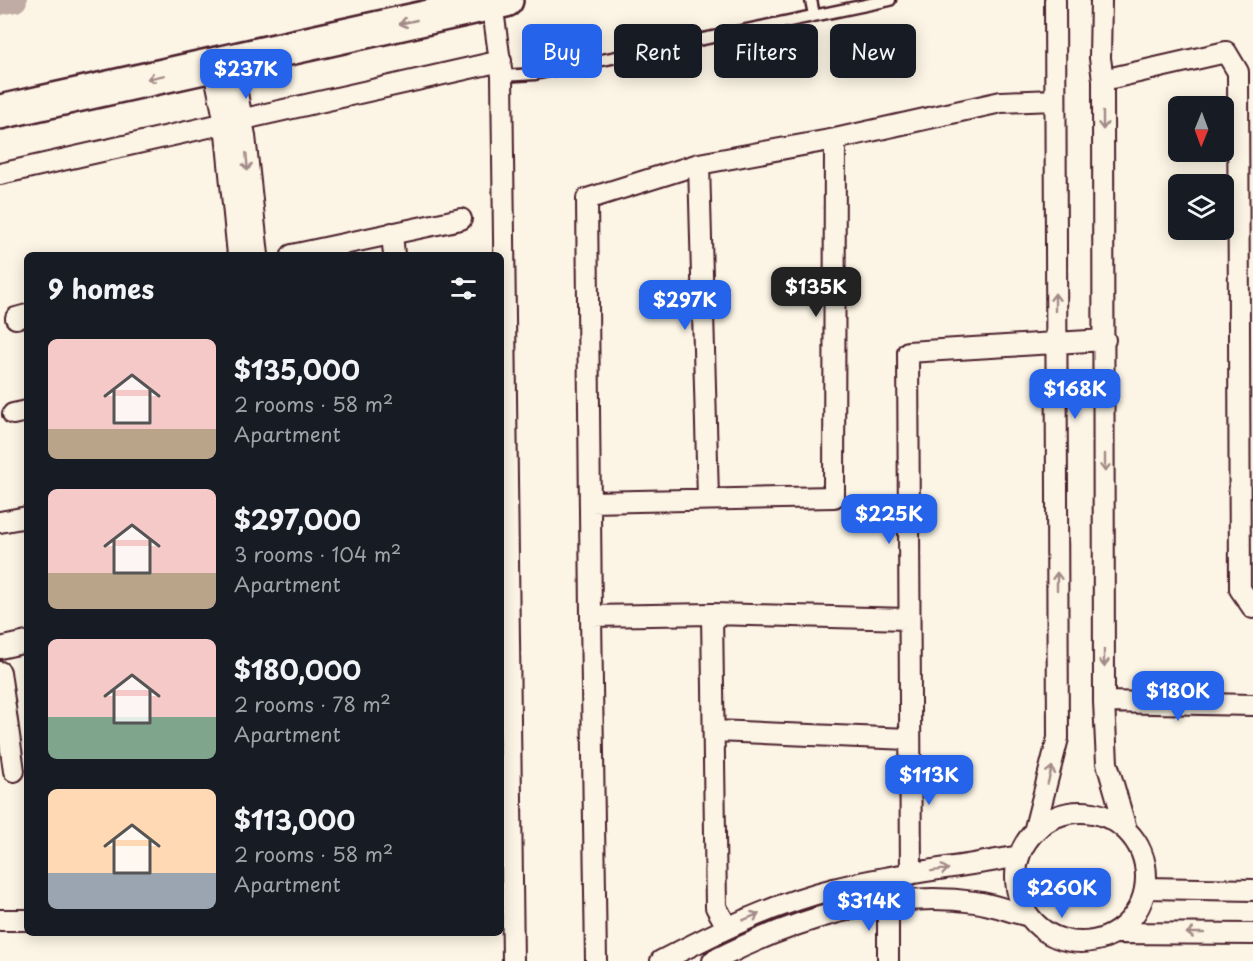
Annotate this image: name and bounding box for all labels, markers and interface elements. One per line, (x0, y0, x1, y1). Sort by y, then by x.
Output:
one-way arrow (399, 16, 418, 28)
chip: Buy (522, 24, 602, 78)
chip: Rent (614, 24, 702, 78)
chip: Filters (714, 24, 818, 78)
chip: New (830, 24, 916, 78)
pin: $237K (204, 49, 288, 100)
text: $237K (214, 53, 278, 83)
one-way arrow (147, 72, 166, 84)
north arrow (1168, 96, 1234, 162)
map controls (1168, 96, 1234, 240)
one-way arrow (1098, 111, 1109, 131)
one-way arrow (242, 152, 253, 172)
button: layers (1168, 174, 1234, 240)
pin: $135K (774, 267, 858, 318)
text: 9 homes (48, 269, 154, 308)
text: $135K (785, 271, 847, 301)
icon: filters (447, 272, 480, 305)
pin: $297K (643, 280, 727, 331)
text: $297K (653, 284, 717, 314)
one-way arrow (1049, 293, 1061, 313)
text: $135,000 (234, 350, 360, 389)
icon: home (96, 363, 168, 435)
pin: $168K (1033, 369, 1117, 420)
text: $168K (1043, 373, 1107, 403)
text: 2 rooms · 58 m² (234, 389, 393, 419)
text: Apartment (234, 419, 341, 449)
one-way arrow (1099, 453, 1111, 473)
pin: $225K (847, 494, 931, 545)
text: $225K (855, 498, 923, 528)
text: $297,000 (234, 500, 361, 539)
icon: home (96, 513, 168, 585)
text: 3 rooms · 104 m² (234, 539, 401, 569)
text: Apartment (234, 569, 341, 599)
one-way arrow (1051, 572, 1063, 592)
one-way arrow (1098, 648, 1110, 668)
text: $180,000 (234, 650, 361, 689)
icon: home (96, 663, 168, 735)
pin: $180K (1136, 671, 1220, 722)
text: $180K (1146, 675, 1210, 705)
text: 2 rooms · 78 m² (234, 689, 391, 719)
text: Apartment (234, 719, 341, 749)
pin: $113K (887, 755, 971, 806)
text: $113K (899, 759, 959, 789)
one-way arrow (1044, 766, 1056, 785)
text: $113,000 (234, 800, 355, 839)
icon: home (96, 813, 168, 885)
text: 2 rooms · 58 m² (234, 839, 393, 869)
one-way arrow (929, 864, 949, 875)
pin: $260K (1020, 868, 1104, 919)
text: Apartment (234, 869, 341, 899)
text: $260K (1027, 872, 1097, 902)
pin: $314K (827, 881, 911, 932)
text: $314K (837, 885, 901, 915)
one-way arrow (742, 911, 760, 922)
one-way arrow (1185, 928, 1205, 939)

